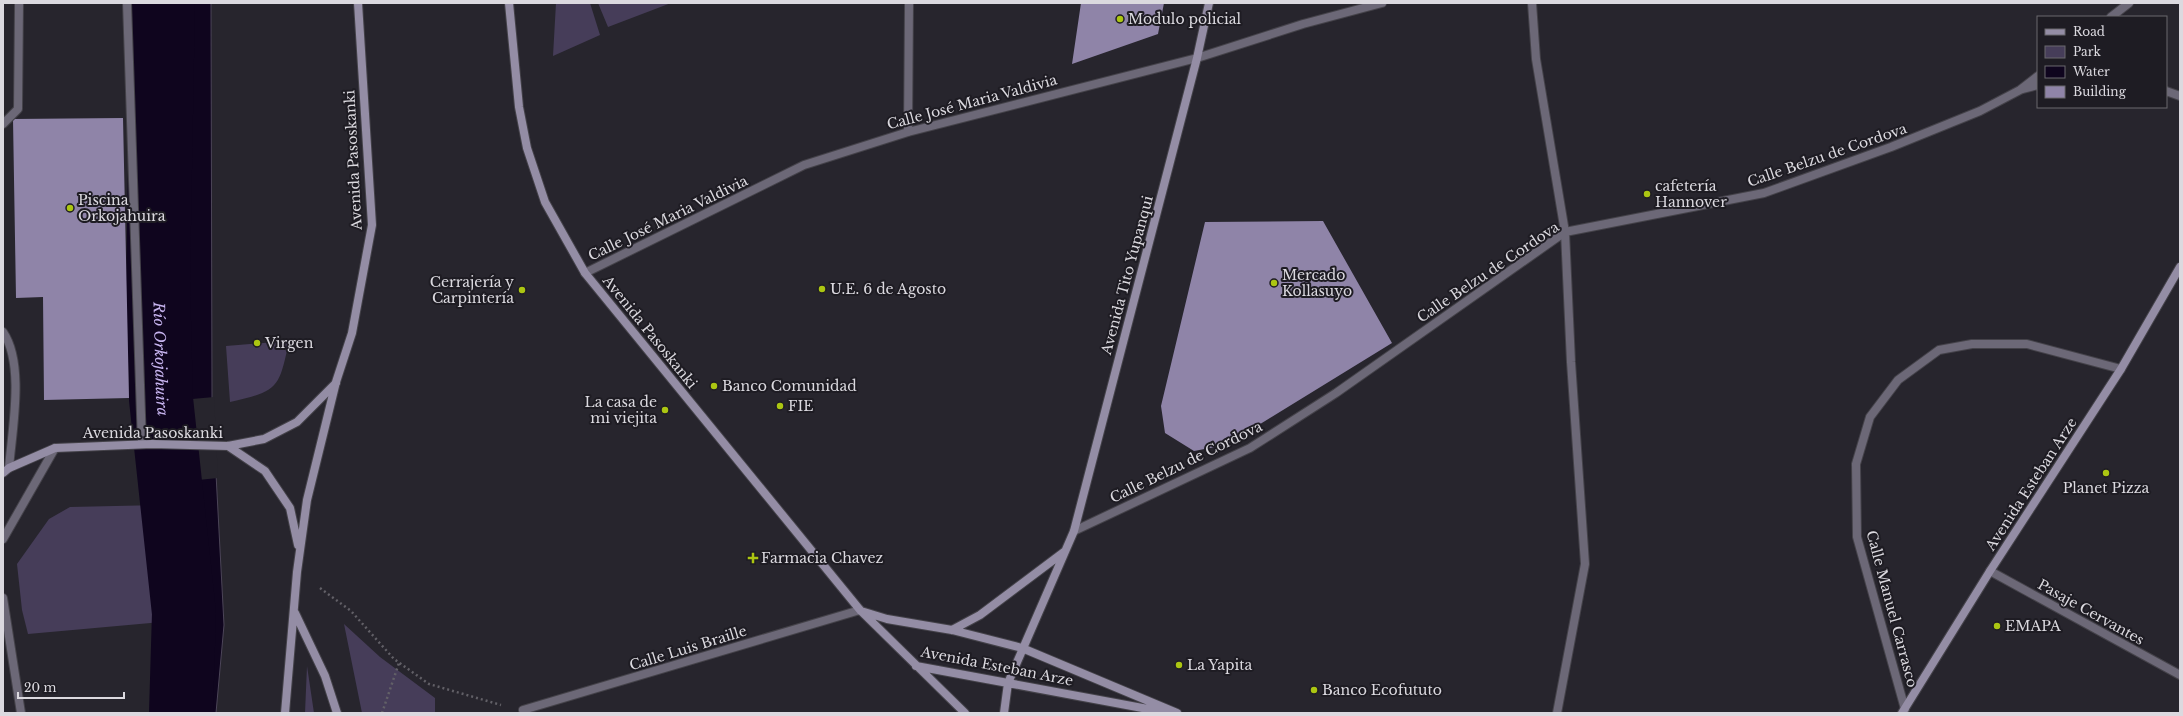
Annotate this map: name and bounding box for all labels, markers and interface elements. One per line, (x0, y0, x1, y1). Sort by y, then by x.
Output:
place label: Modulo policial (1128, 10, 1242, 28)
marker: Modulo policial (1115, 14, 1125, 24)
legend (2037, 16, 2167, 108)
text: Road (2073, 24, 2105, 39)
text: Park (2073, 44, 2101, 59)
text: Water (2072, 64, 2110, 79)
street label: Calle José Maria Valdivia (885, 71, 1059, 133)
text: Building (2073, 84, 2127, 99)
street label: Avenida Pasoskanki (340, 89, 366, 232)
street label: Calle Belzu de Cordova (1745, 119, 1909, 191)
street label: Calle José Maria Valdivia (585, 171, 751, 265)
place label: cafetería Hannover (1655, 177, 1727, 211)
marker: cafetería Hannover (1642, 189, 1652, 199)
place label: Piscina Orkojahuira (78, 191, 166, 225)
street label: Avenida Tito Yupanqui (1097, 193, 1157, 357)
marker: Piscina Orkojahuira (65, 203, 75, 213)
street label: Calle Belzu de Cordova (1414, 218, 1563, 326)
place label: Mercado Kollasuyo (1282, 266, 1352, 300)
street label: Avenida Pasoskanki (598, 271, 701, 392)
place label: Cerrajería y Carpintería (430, 273, 514, 307)
marker: Mercado Kollasuyo (1269, 278, 1279, 288)
place label: U.E. 6 de Agosto (830, 280, 946, 298)
marker: U.E. 6 de Agosto (817, 284, 827, 294)
marker: Cerrajería y Carpintería (517, 285, 527, 295)
water label: Río Orkojahuira (150, 301, 173, 417)
place label: Virgen (264, 334, 314, 352)
marker: Virgen (252, 338, 262, 348)
place label: Banco Comunidad (722, 377, 857, 395)
marker: Banco Comunidad (709, 381, 719, 391)
place label: La casa de mi viejita (584, 393, 657, 427)
place label: FIE (788, 397, 813, 415)
marker: FIE (775, 401, 785, 411)
marker: La casa de mi viejita (660, 405, 670, 415)
street label: Avenida Esteban Arze (1981, 414, 2081, 555)
street label: Calle Belzu de Cordova (1107, 417, 1265, 507)
street label: Avenida Pasoskanki (82, 424, 223, 442)
marker: Planet Pizza (2101, 468, 2111, 478)
place label: Planet Pizza (2063, 479, 2150, 497)
street label: Calle Manuel Carrasco (1862, 528, 1922, 690)
place label: Farmacia Chavez (761, 549, 884, 567)
marker: Farmacia Chavez (748, 553, 758, 563)
street label: Pasaje Cervantes (2035, 575, 2147, 649)
place label: EMAPA (2005, 617, 2061, 635)
marker: EMAPA (1992, 621, 2002, 631)
street label: Calle Luis Braille (627, 622, 749, 674)
street label: Avenida Esteban Arze (918, 642, 1075, 690)
place label: La Yapita (1187, 656, 1252, 674)
marker: La Yapita (1174, 660, 1184, 670)
scale bar (18, 674, 124, 700)
text: 20 m (24, 680, 56, 695)
place label: Banco Ecofututo (1322, 681, 1442, 699)
marker: Banco Ecofututo (1309, 685, 1319, 695)

